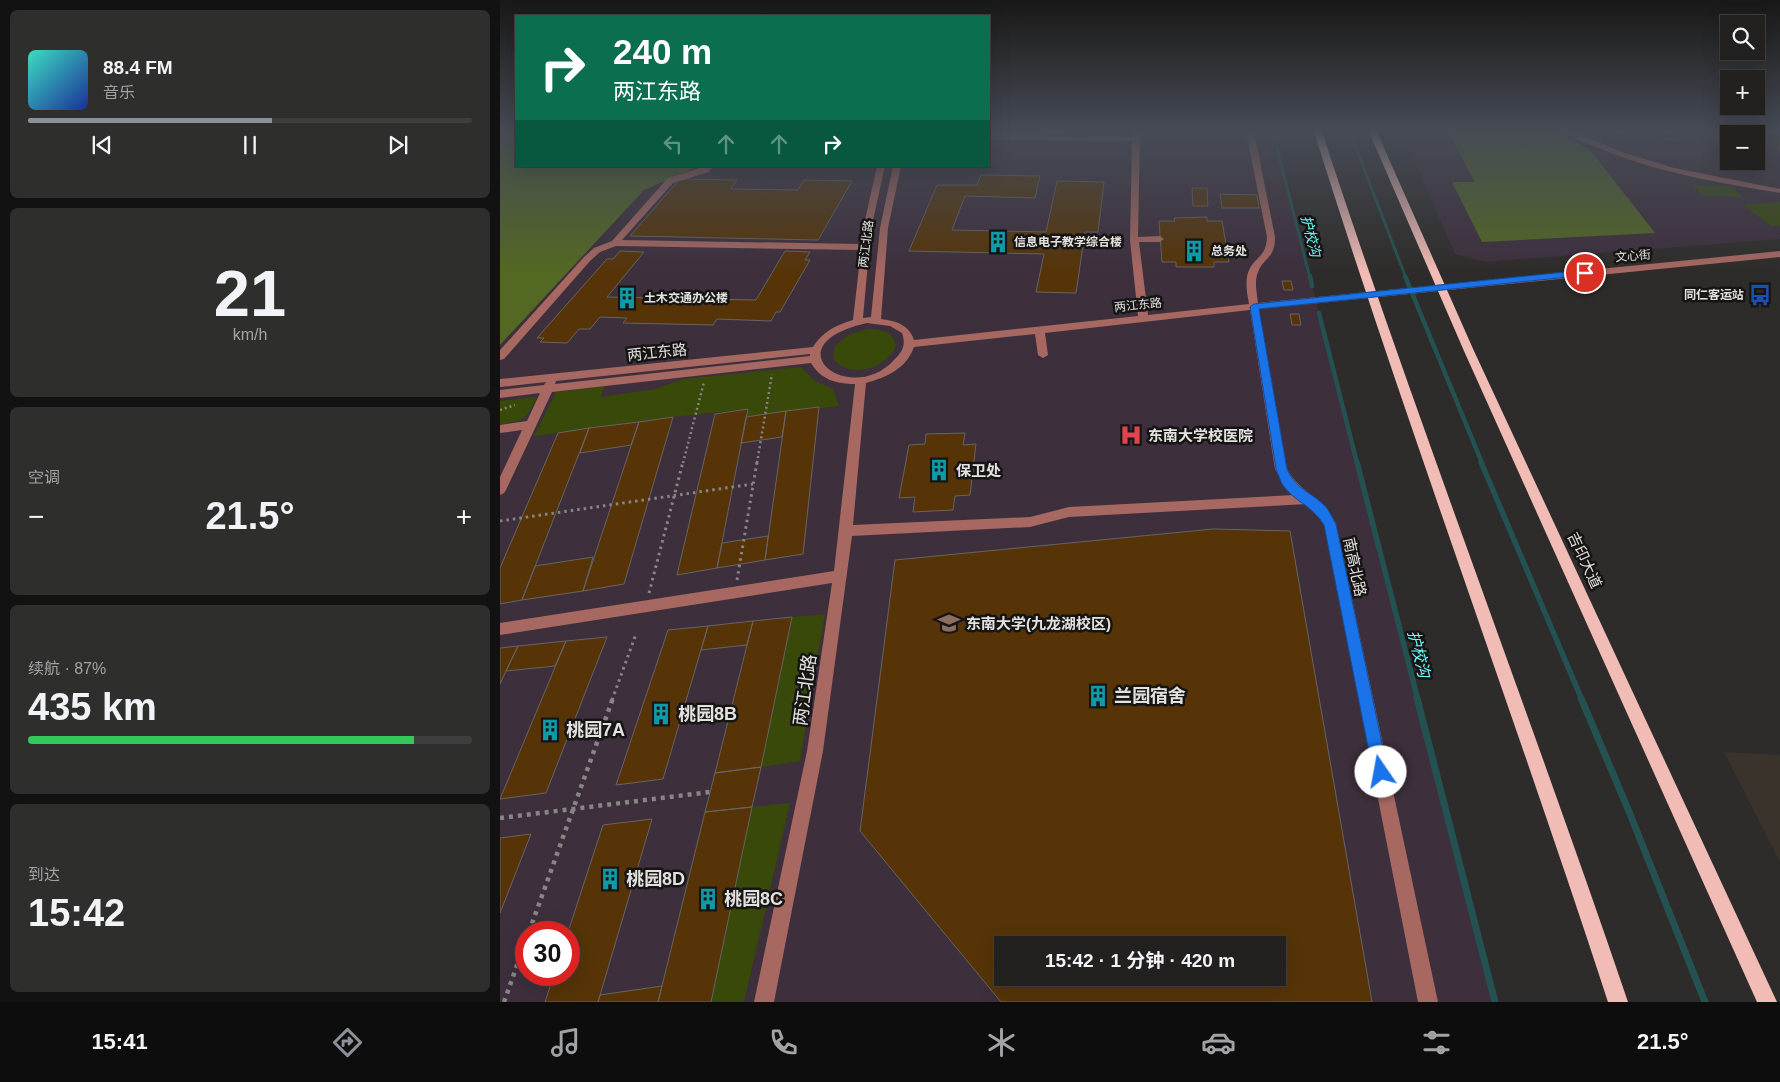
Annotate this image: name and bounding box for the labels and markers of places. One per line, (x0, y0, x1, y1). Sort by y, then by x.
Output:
building icon: 信息电子教学综合楼 (985, 229, 1011, 255)
place label: 信息电子教学综合楼 (1014, 235, 1122, 249)
building icon: 总务处 (1181, 238, 1207, 264)
place label: 总务处 (1211, 244, 1247, 258)
pin (1564, 252, 1606, 294)
bus stop icon: 同仁客运站 (1747, 282, 1773, 308)
building icon: 土木交通办公楼 (614, 285, 640, 311)
place label: 同仁客运站 (1684, 288, 1744, 302)
place label: 土木交通办公楼 (644, 291, 728, 305)
hospital icon: 东南大学校医院 (1118, 422, 1144, 448)
place label: 东南大学校医院 (1148, 427, 1253, 444)
building icon: 保卫处 (926, 457, 952, 483)
place label: 保卫处 (956, 462, 1001, 479)
school or university icon: 东南大学(九龙湖校区) (936, 610, 962, 636)
place label: 东南大学(九龙湖校区) (966, 615, 1111, 632)
building icon: 兰园宿舍 (1085, 683, 1111, 709)
place label: 兰园宿舍 (1114, 686, 1186, 706)
building icon: 桃园8B (648, 701, 674, 727)
place label: 桃园8B (678, 704, 737, 724)
building icon: 桃园7A (537, 717, 563, 743)
place label: 桃园7A (566, 720, 625, 740)
building icon: 桃园8D (597, 866, 623, 892)
place label: 桃园8D (626, 869, 685, 889)
building icon: 桃园8C (695, 886, 721, 912)
place label: 桃园8C (724, 889, 783, 909)

